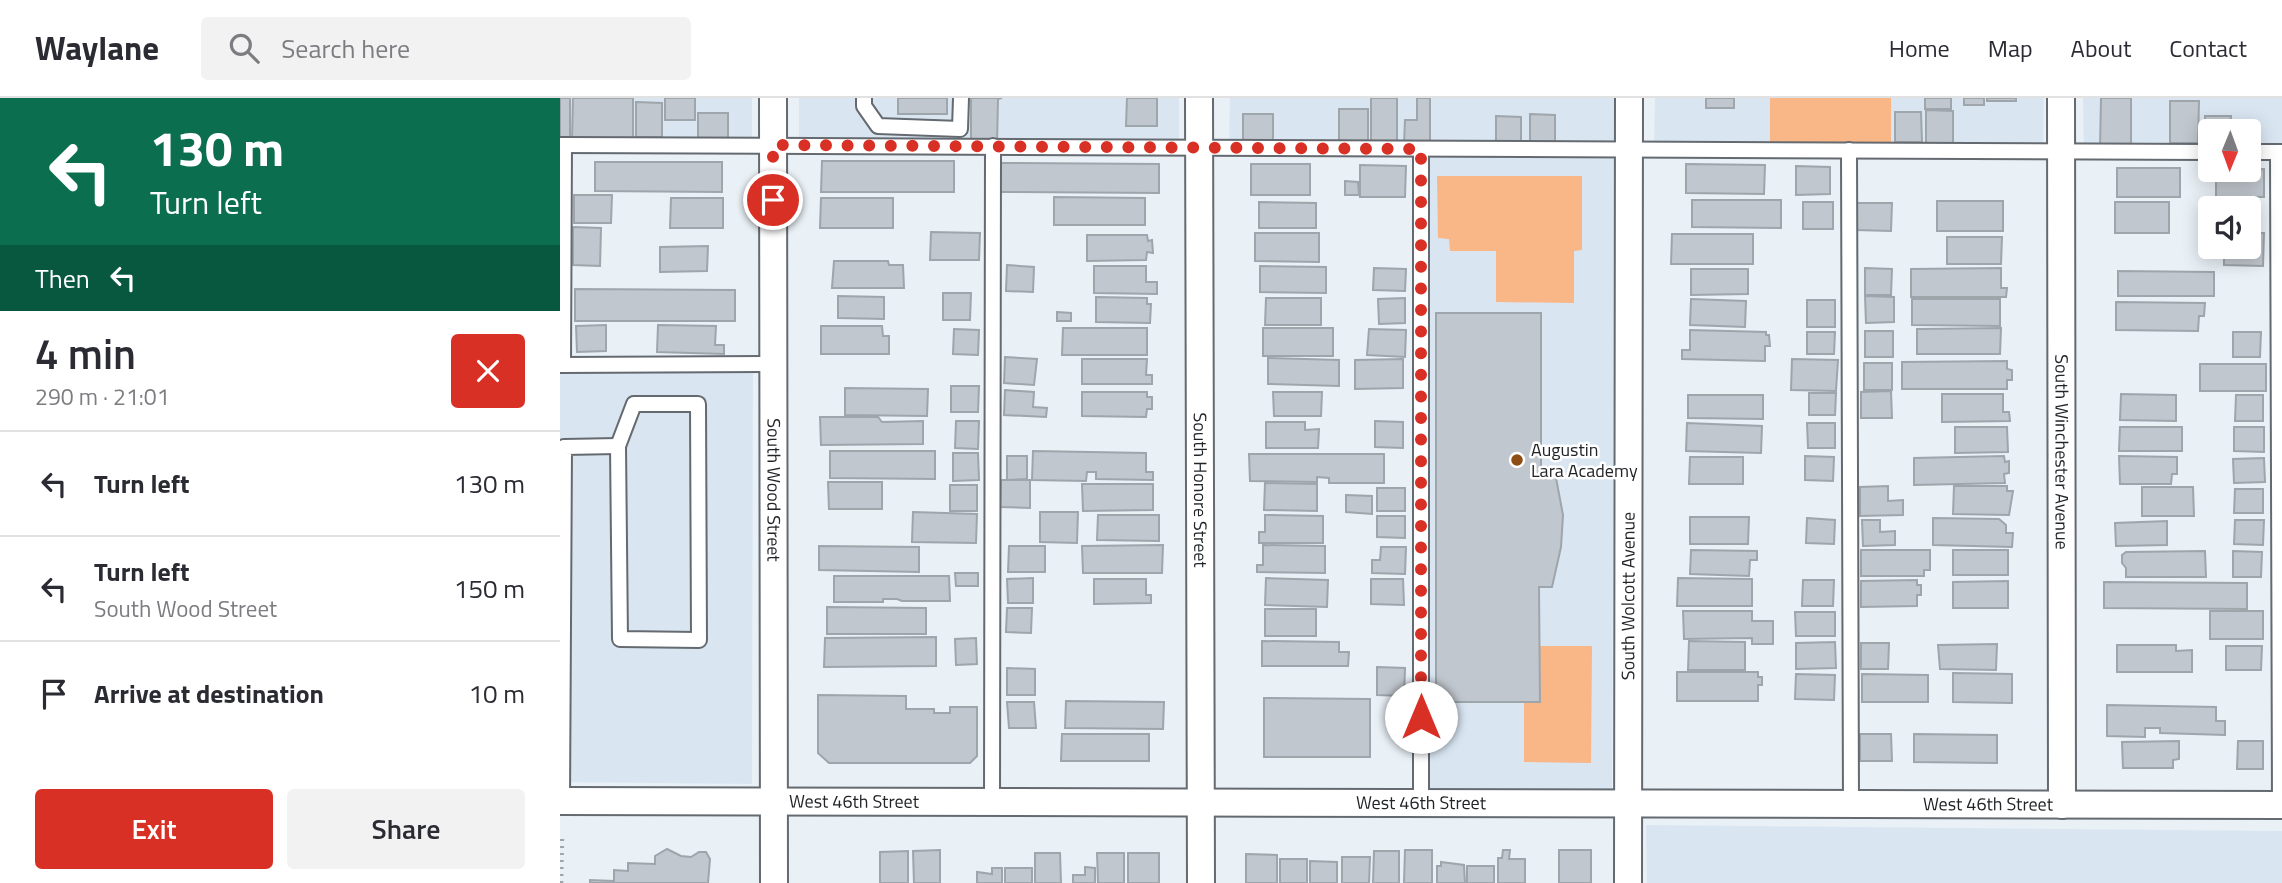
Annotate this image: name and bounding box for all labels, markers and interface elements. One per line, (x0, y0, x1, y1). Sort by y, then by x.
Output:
search box (201, 17, 691, 80)
text: Waylane (35, 23, 159, 73)
icon: search (225, 29, 263, 67)
text: Search here (281, 29, 410, 68)
text: Home (1889, 30, 1950, 66)
text: Map (1988, 30, 2033, 66)
text: About (2071, 30, 2131, 66)
text: Contact (2169, 30, 2247, 66)
text: 130 m (150, 110, 284, 185)
north arrow (2198, 119, 2261, 182)
map controls (2198, 119, 2261, 259)
icon: left (35, 126, 126, 217)
pin (743, 170, 803, 230)
text: Turn left (150, 178, 262, 226)
icon: arrive (754, 181, 792, 219)
button: sound (2198, 196, 2261, 259)
text: Then (35, 259, 90, 298)
icon: left (104, 259, 142, 297)
text: 4 min (35, 321, 136, 385)
button: close (451, 334, 525, 408)
street label: South Winchester Avenue (2048, 354, 2076, 550)
text: 290 m · 21:01 (35, 379, 170, 414)
street label: South Honore Street (1187, 412, 1214, 568)
street label: South Wood Street (760, 418, 788, 562)
place label: Augustin Lara Academy (1531, 436, 1638, 484)
marker: Augustin Lara Academy (1509, 452, 1525, 468)
text: Turn left (94, 464, 189, 503)
text: 130 m (454, 464, 525, 503)
icon: left (35, 465, 73, 503)
street label: South Wolcott Avenue (1614, 512, 1641, 680)
text: Turn left (94, 552, 189, 591)
text: 150 m (454, 569, 525, 608)
icon: left (35, 570, 73, 608)
text: South Wood Street (94, 591, 277, 626)
text: Arrive at destination (94, 674, 324, 713)
text: 10 m (468, 674, 525, 713)
icon: arrive (35, 675, 73, 713)
position arrow (1384, 680, 1458, 754)
street label: West 46th Street (789, 788, 920, 815)
button: Exit (35, 789, 273, 869)
button: Share (287, 789, 525, 869)
street label: West 46th Street (1356, 789, 1487, 816)
street label: West 46th Street (1923, 790, 2054, 817)

